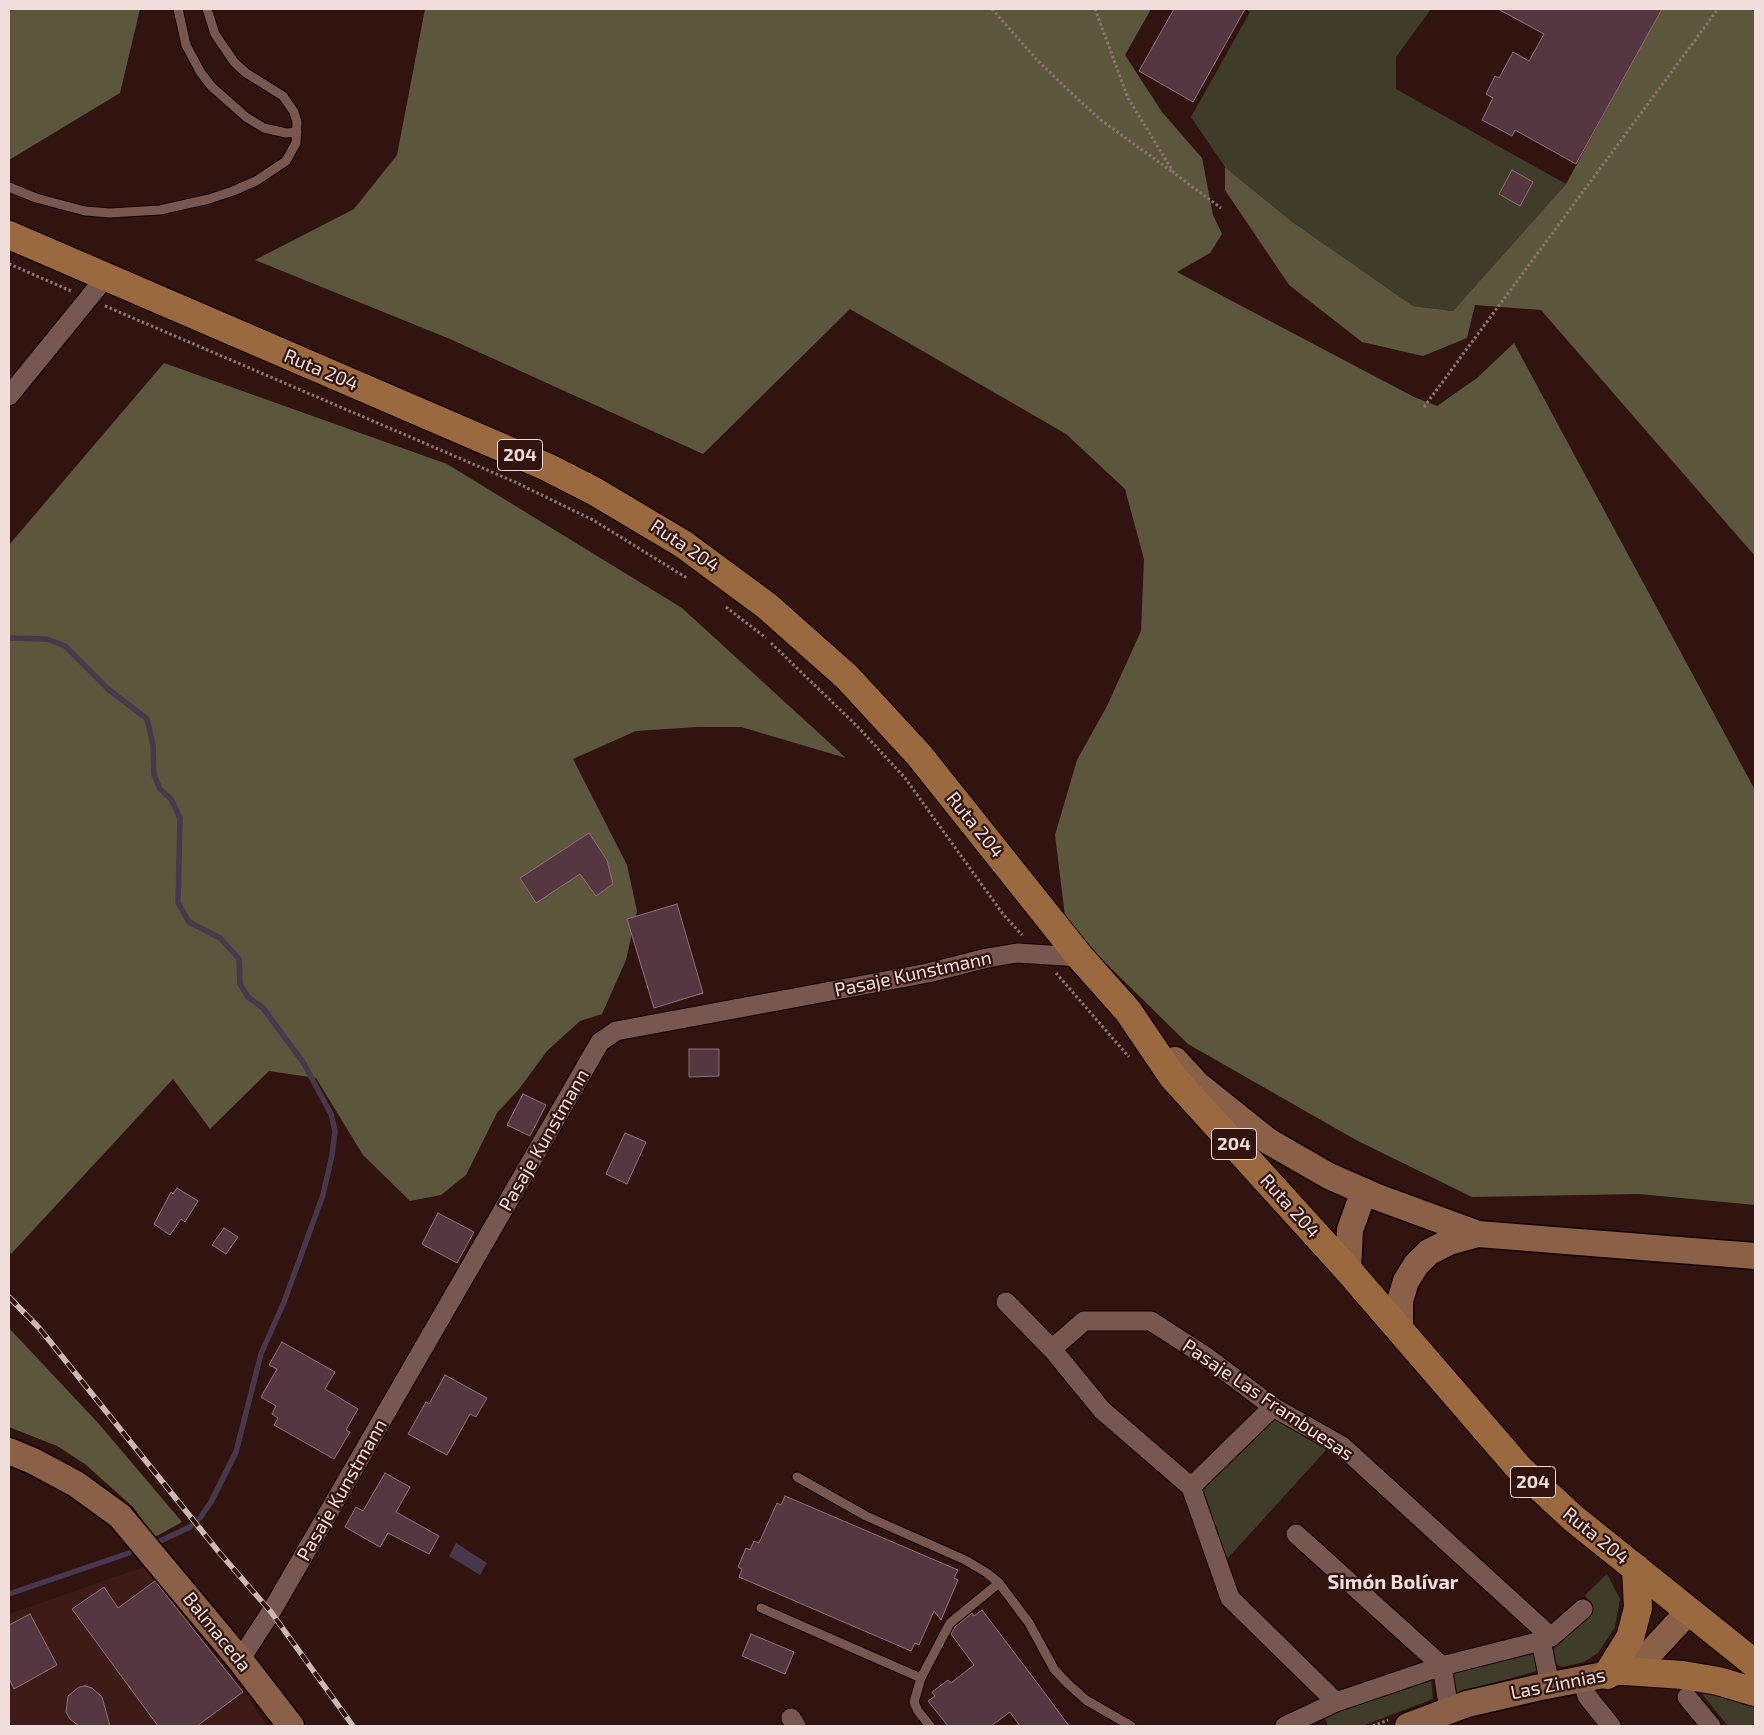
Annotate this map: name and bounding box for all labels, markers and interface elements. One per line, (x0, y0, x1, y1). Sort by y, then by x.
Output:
street label: Ruta 204 (281, 344, 361, 396)
road number: 204 (498, 440, 542, 470)
street label: Ruta 204 (646, 515, 724, 577)
street label: Ruta 204 (942, 787, 1008, 863)
street label: Pasaje Kunstmann (832, 946, 994, 1002)
street label: Pasaje Kunstmann (494, 1065, 594, 1215)
road number: 204 (1212, 1128, 1256, 1160)
street label: Ruta 204 (1255, 1169, 1325, 1243)
street label: Pasaje Las Frambuesas (1178, 1334, 1358, 1466)
street label: Pasaje Kunstmann (292, 1415, 392, 1565)
road number: 204 (1510, 1466, 1556, 1498)
street label: Ruta 204 (1558, 1503, 1634, 1569)
district label: Simón Bolívar (1328, 1570, 1458, 1594)
street label: Balmaceda (178, 1588, 256, 1676)
street label: Las Zinnias (1508, 1664, 1608, 1704)

